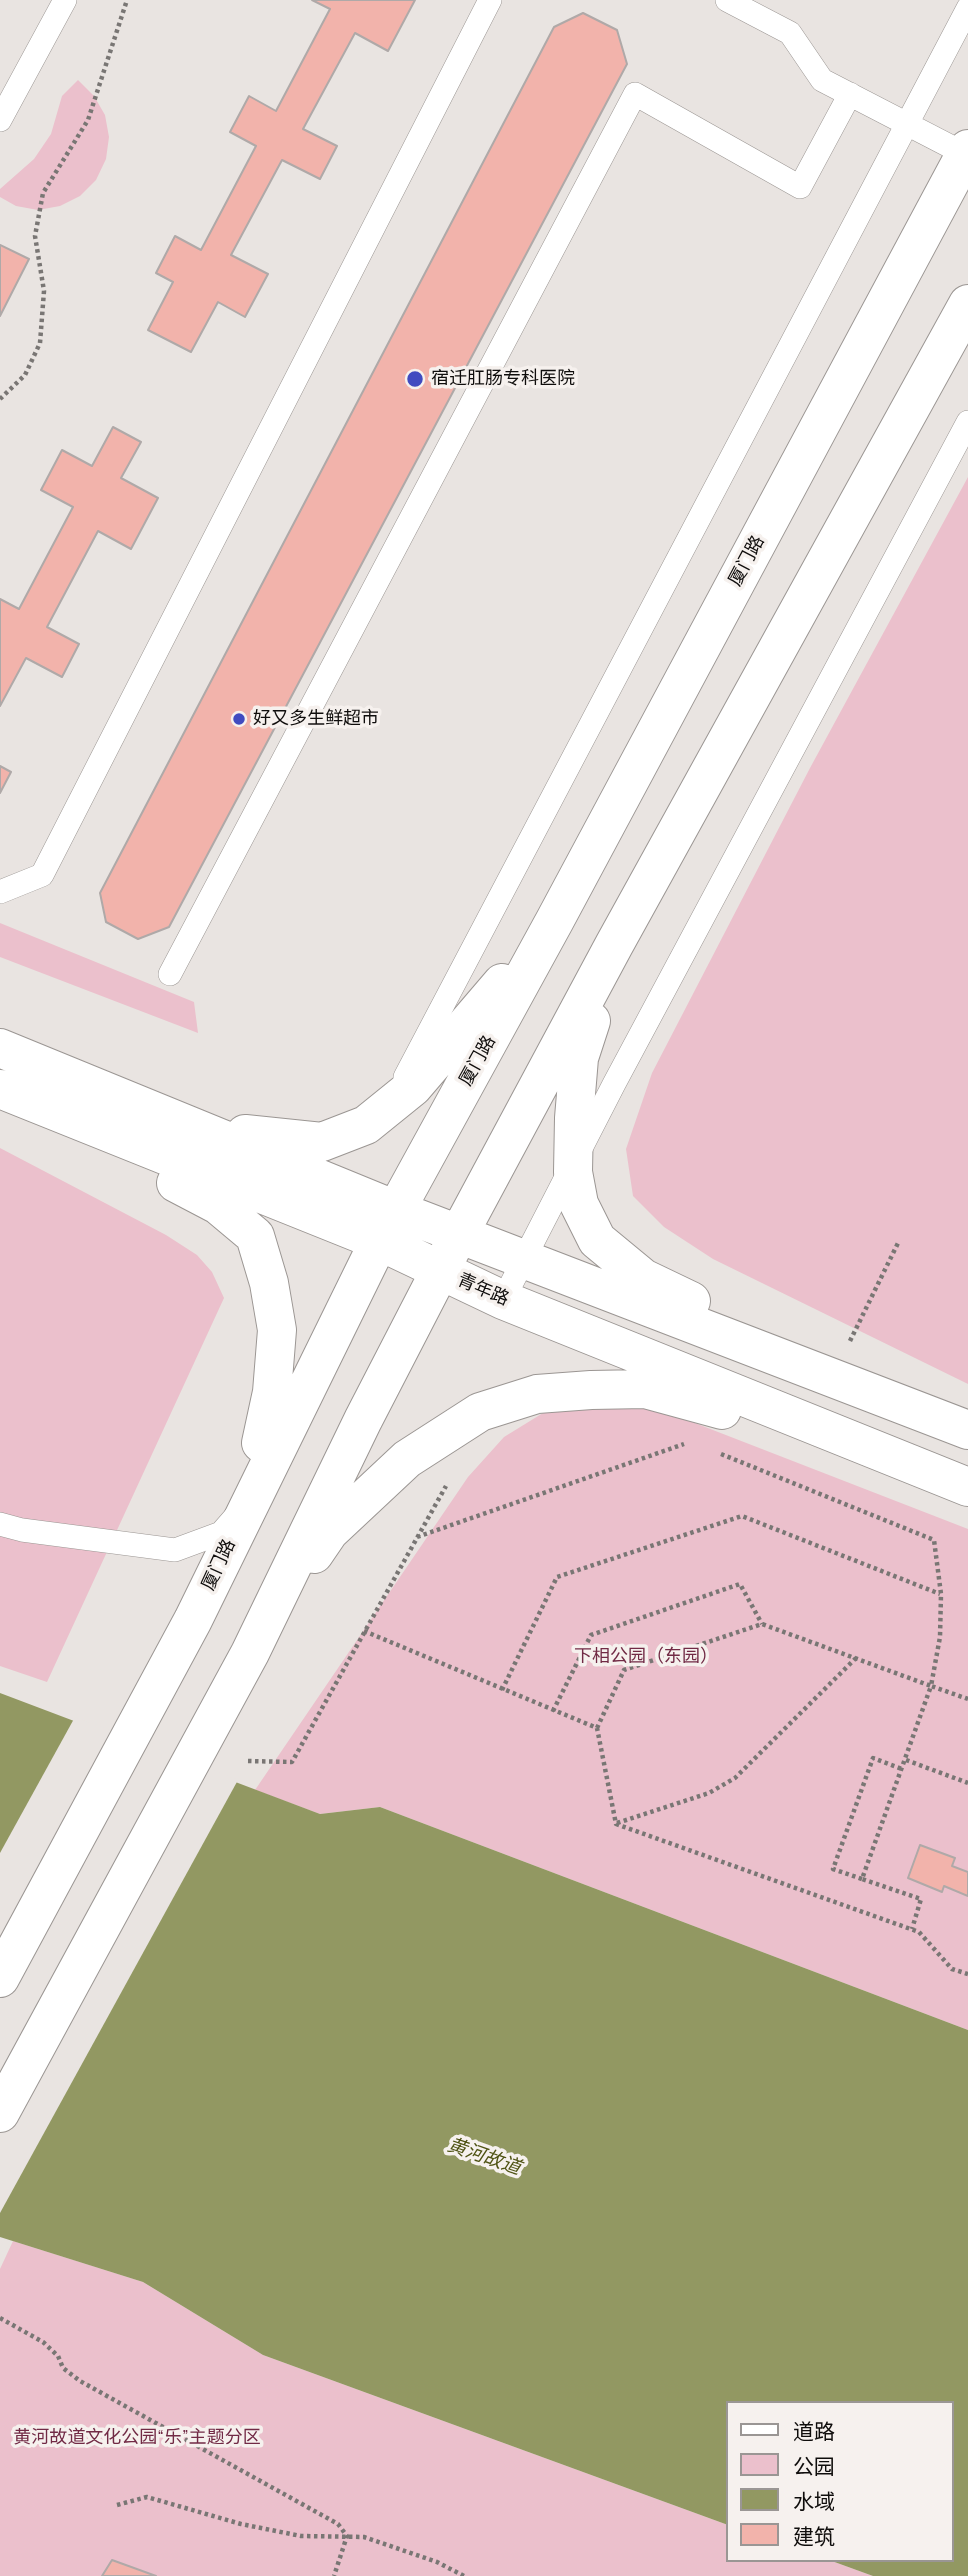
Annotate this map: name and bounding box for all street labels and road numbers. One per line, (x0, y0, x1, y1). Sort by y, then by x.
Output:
street label: 厦门路 (725, 532, 769, 590)
street label: 厦门路 (455, 1032, 501, 1090)
street label: 青年路 (454, 1270, 512, 1310)
street label: 厦门路 (198, 1536, 240, 1594)

